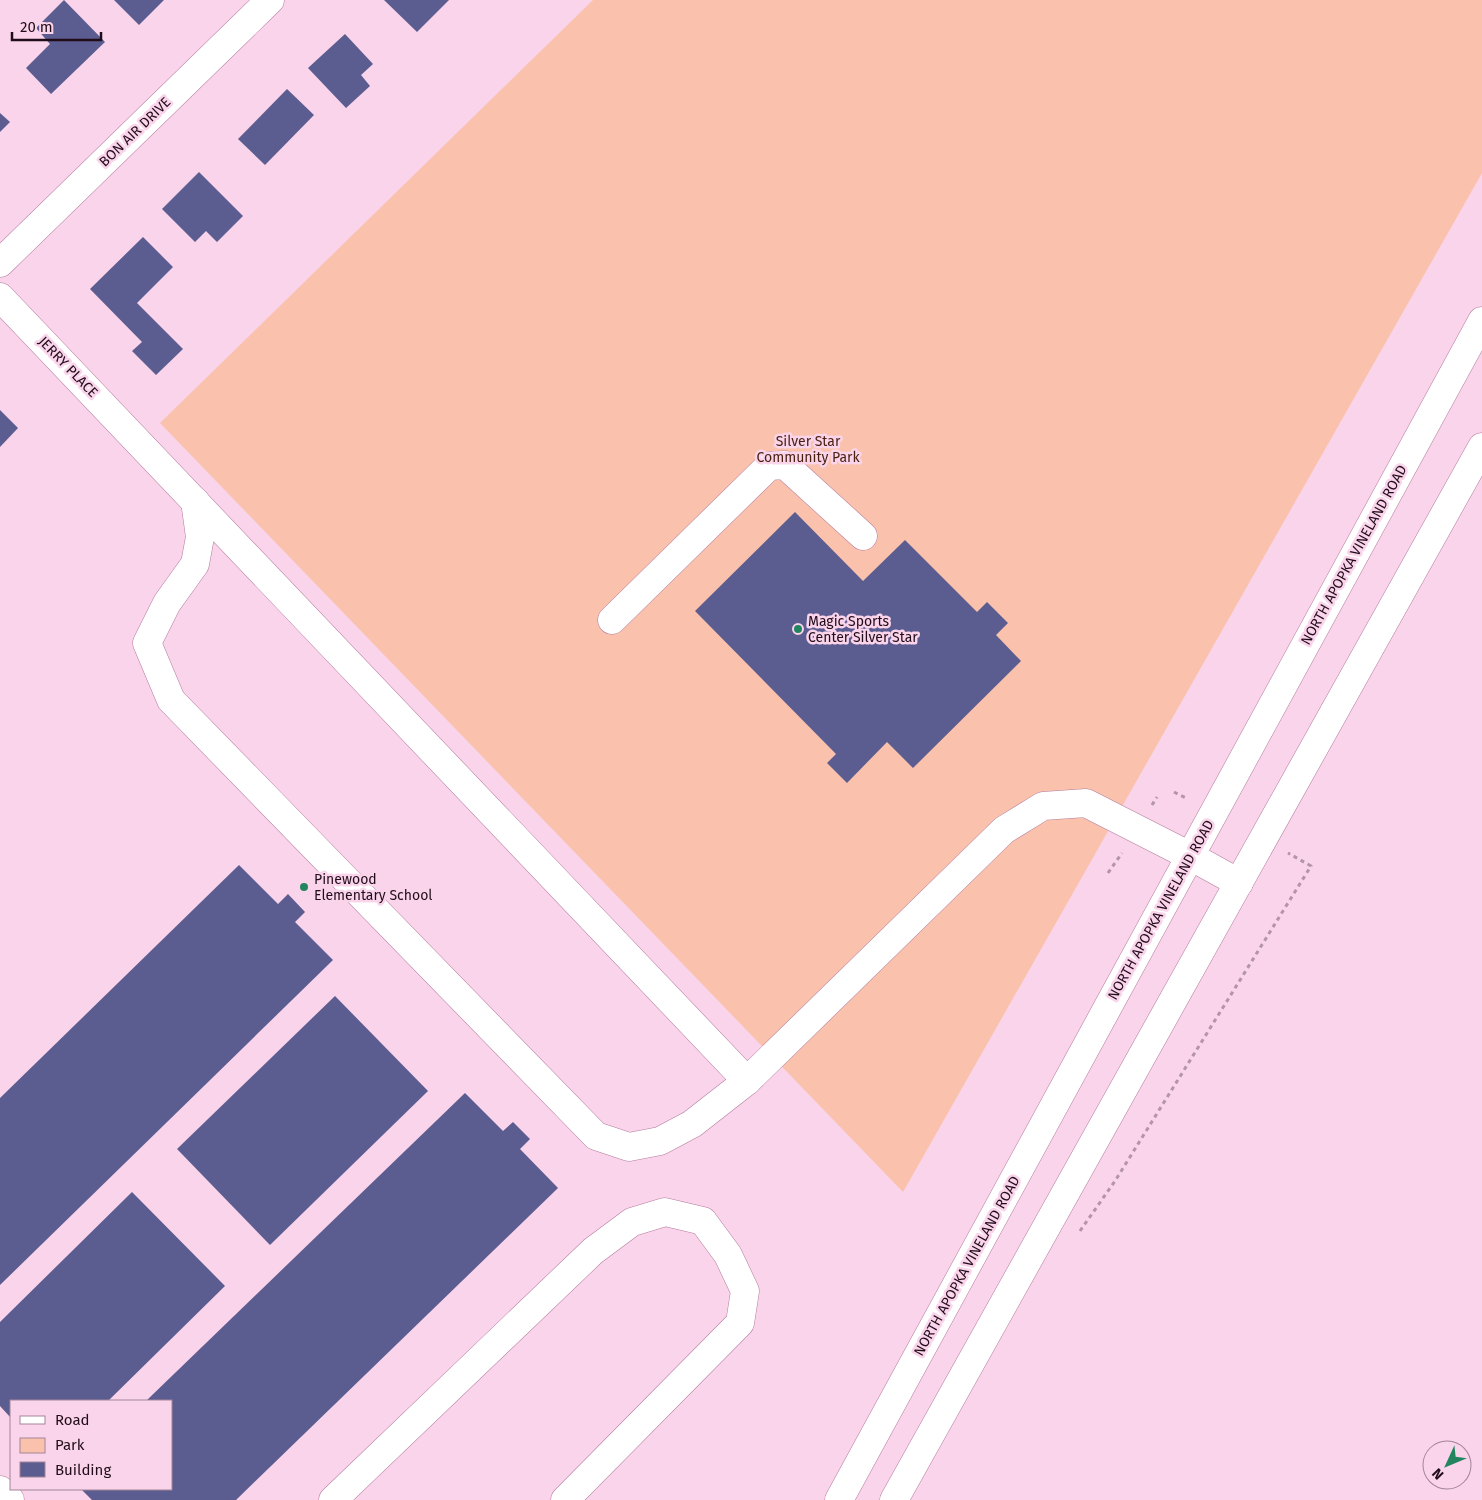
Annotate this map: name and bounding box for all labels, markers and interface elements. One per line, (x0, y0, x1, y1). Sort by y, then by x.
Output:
scale bar (12, 10, 101, 42)
text: 20 m (20, 18, 53, 36)
street label: BON AIR DRIVE (96, 94, 174, 170)
street label: JERRY PLACE (35, 333, 101, 401)
park label: Silver Star Community Park (756, 433, 860, 466)
street label: NORTH APOPKA VINELAND ROAD (1297, 462, 1411, 648)
place label: Magic Sports Center Silver Star (808, 613, 918, 646)
marker: Magic Sports Center Silver Star (792, 623, 804, 635)
street label: NORTH APOPKA VINELAND ROAD (1104, 817, 1218, 1003)
place label: Pinewood Elementary School (314, 871, 432, 904)
marker: Pinewood Elementary School (298, 881, 310, 893)
street label: NORTH APOPKA VINELAND ROAD (910, 1173, 1024, 1359)
legend (10, 1400, 172, 1490)
text: Road (55, 1411, 90, 1429)
text: Park (55, 1436, 85, 1454)
north arrow (1422, 1440, 1472, 1490)
text: Building (55, 1461, 111, 1479)
text: N (1429, 1464, 1447, 1483)

